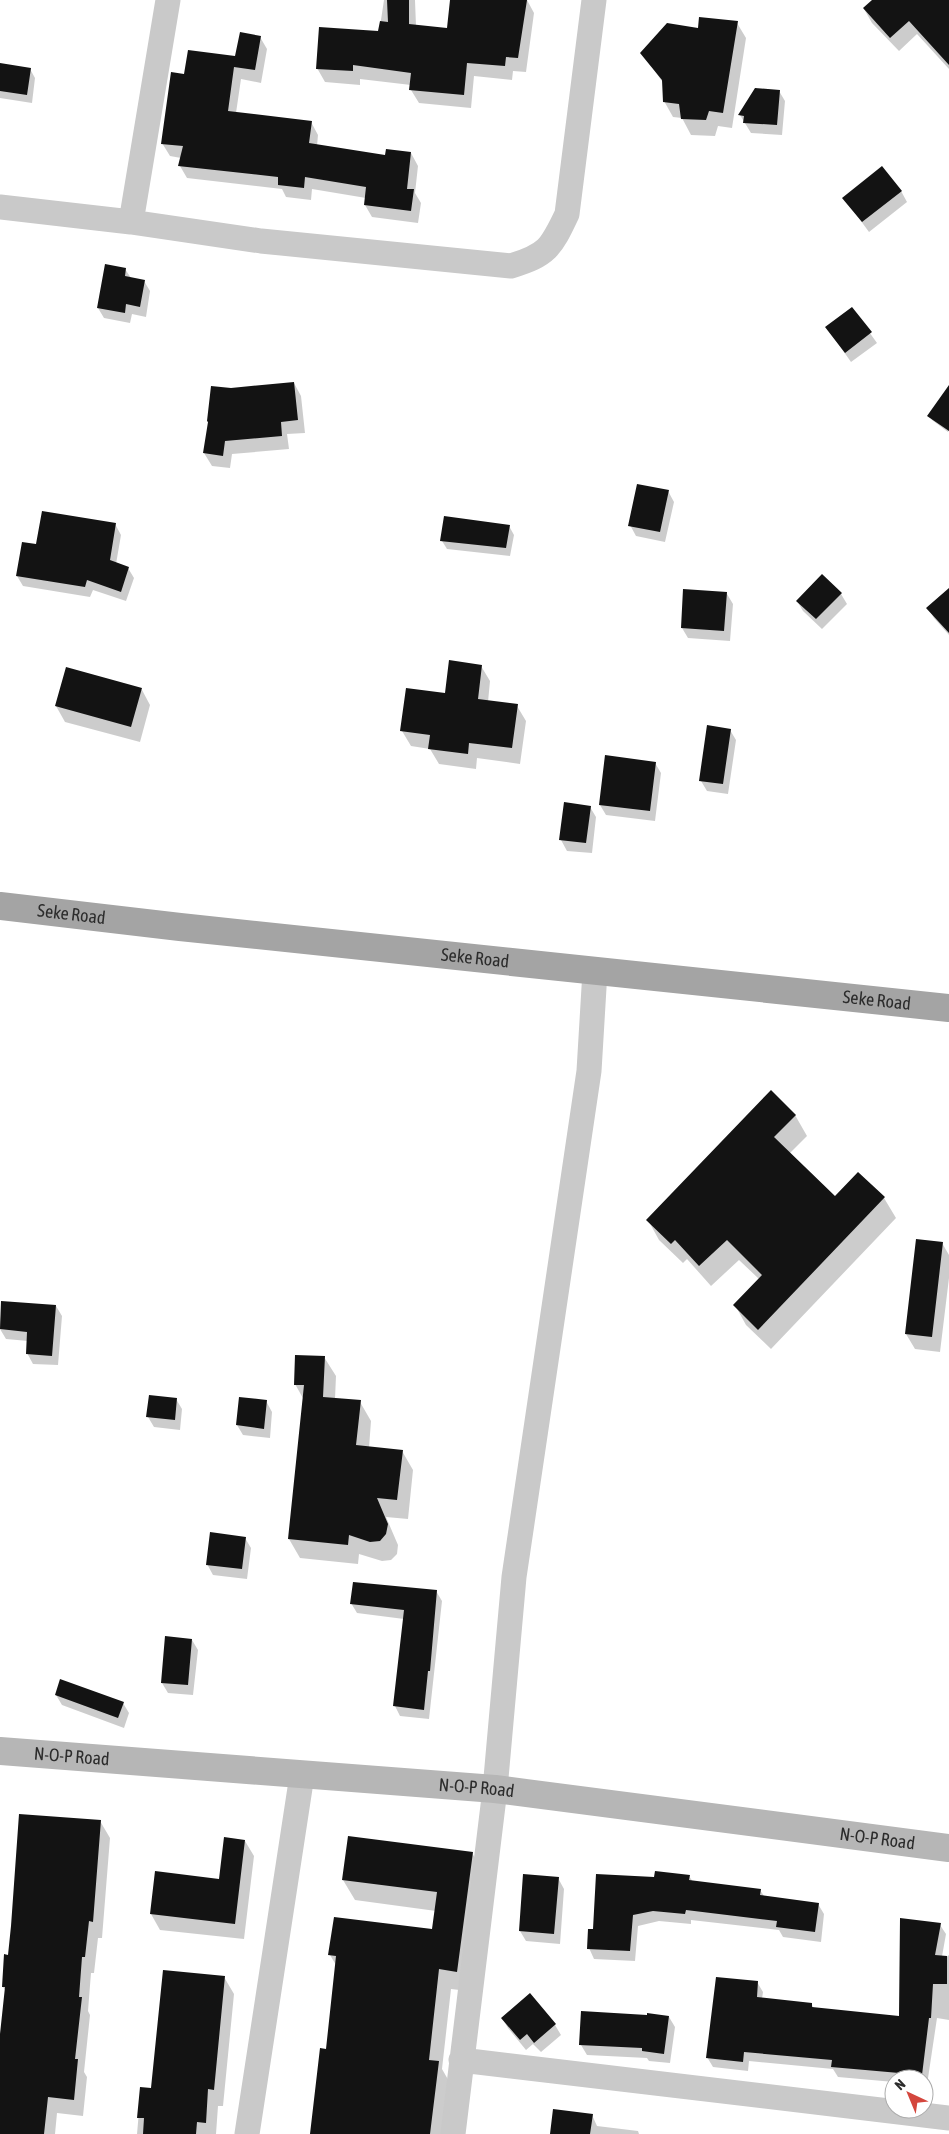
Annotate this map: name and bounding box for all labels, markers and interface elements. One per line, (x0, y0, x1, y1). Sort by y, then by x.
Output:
street label: Seke Road (36, 899, 107, 928)
street label: Seke Road (440, 944, 510, 972)
street label: Seke Road (842, 986, 912, 1014)
street label: N-O-P Road (33, 1743, 110, 1769)
street label: N-O-P Road (438, 1774, 516, 1801)
street label: N-O-P Road (838, 1823, 916, 1853)
north arrow (884, 2069, 934, 2119)
text: N (891, 2076, 908, 2093)

